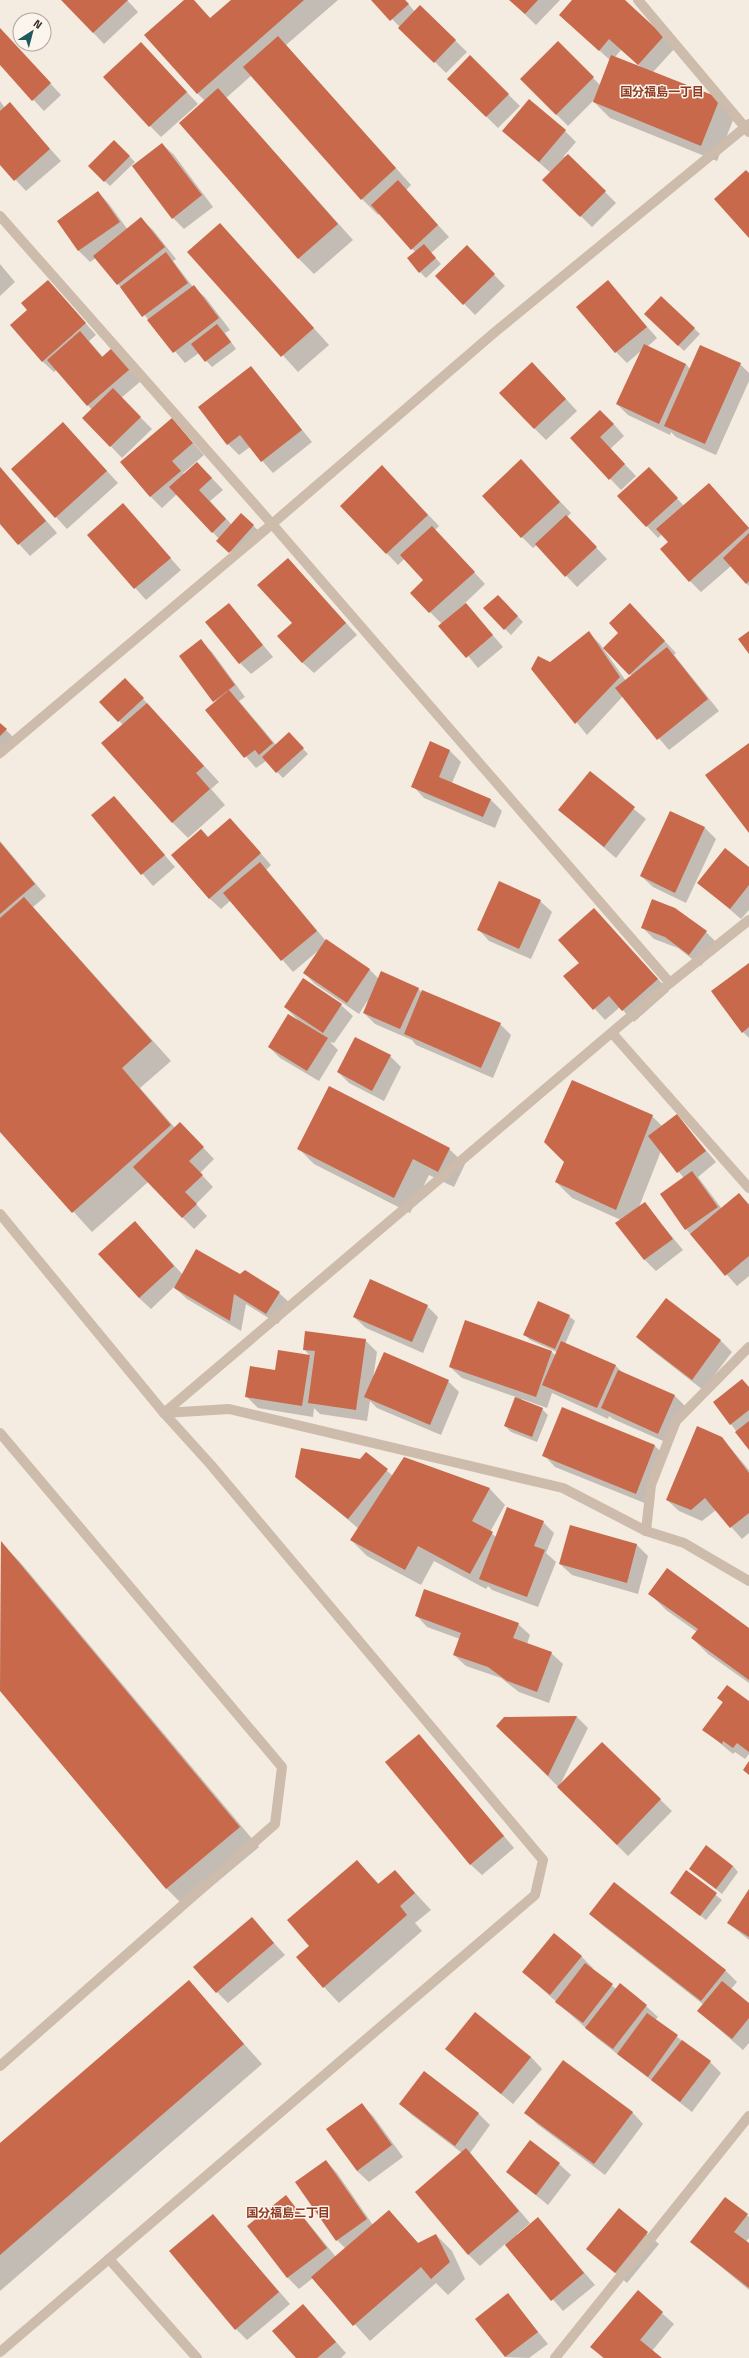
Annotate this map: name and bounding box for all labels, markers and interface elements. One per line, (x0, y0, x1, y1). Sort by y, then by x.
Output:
north arrow (12, 12, 52, 52)
text: N (30, 15, 46, 33)
district label: 国分福島一丁目 (620, 82, 704, 101)
district label: 国分福島二丁目 (246, 2203, 330, 2222)

